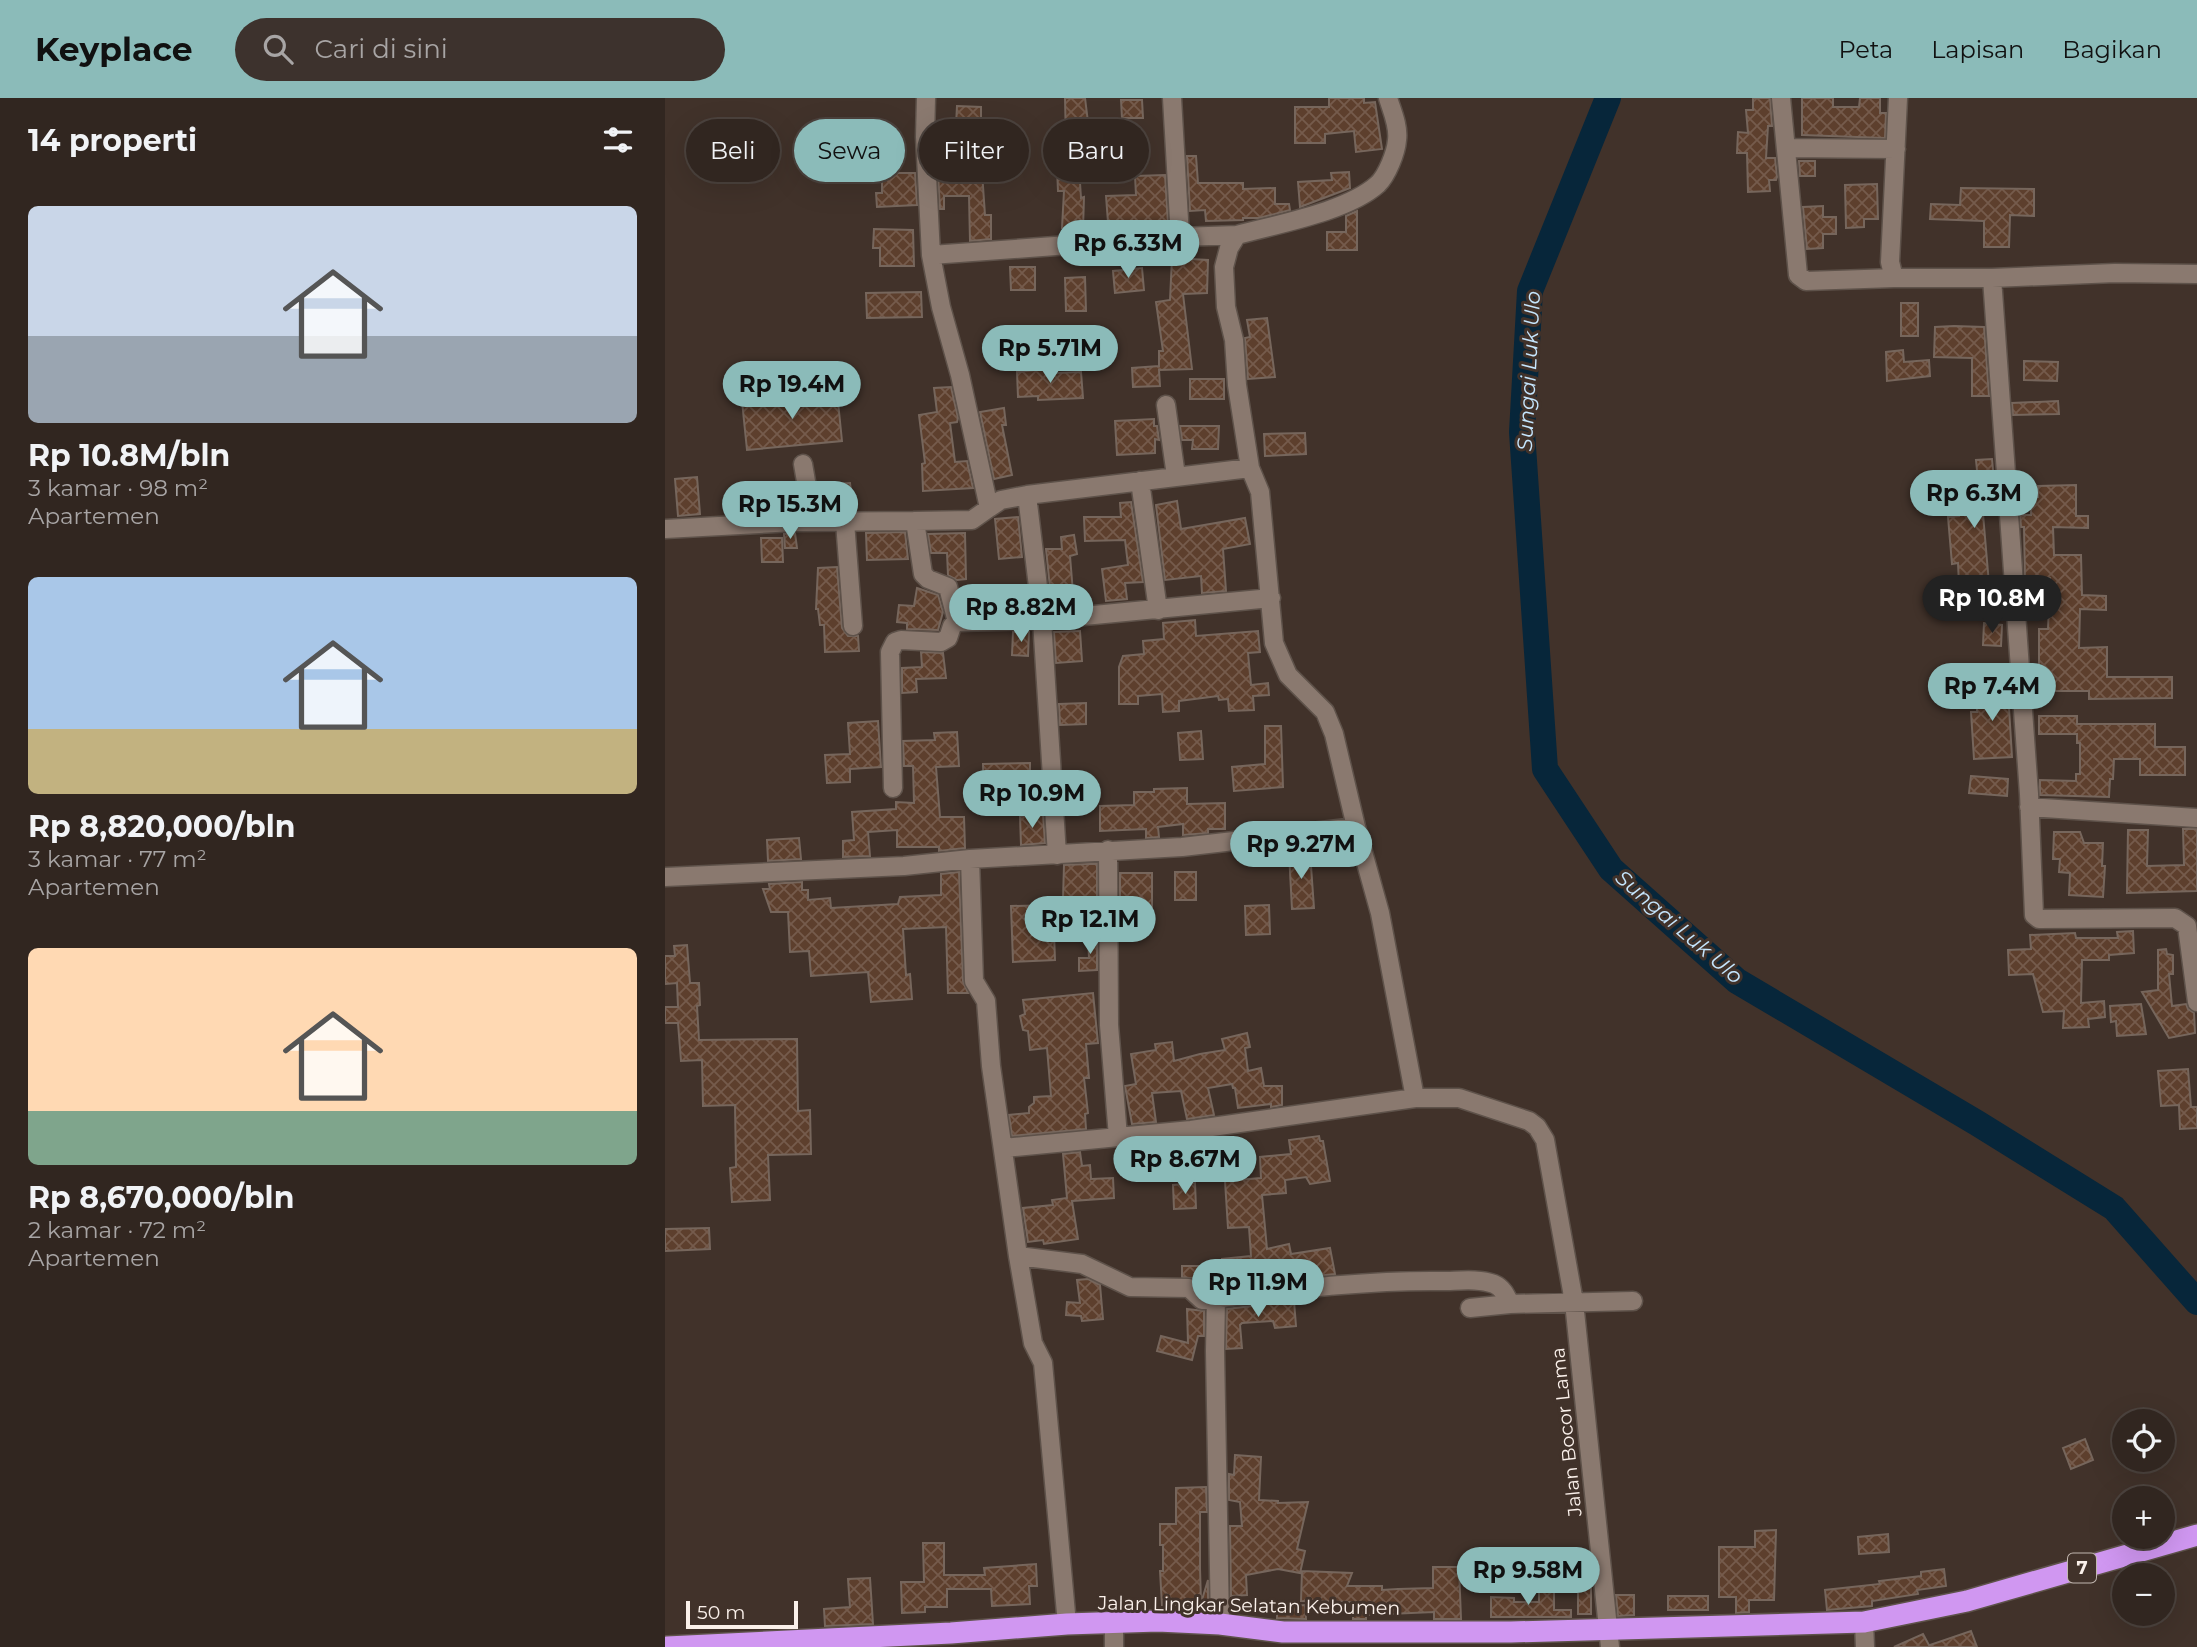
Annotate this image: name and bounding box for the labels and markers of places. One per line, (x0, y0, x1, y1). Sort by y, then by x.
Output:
pin: Rp 6.33M (1056, 220, 1200, 280)
pin: Rp 5.71M (978, 326, 1122, 385)
pin: Rp 19.4M (720, 362, 864, 421)
pin: Rp 6.3M (1909, 470, 2039, 530)
pin: Rp 15.3M (718, 482, 862, 541)
pin: Rp 10.8M (1920, 575, 2064, 635)
pin: Rp 8.82M (949, 584, 1093, 644)
pin: Rp 7.4M (1927, 664, 2057, 723)
pin: Rp 10.9M (960, 770, 1104, 830)
pin: Rp 9.27M (1229, 822, 1373, 881)
pin: Rp 12.1M (1018, 896, 1162, 956)
pin: Rp 8.67M (1113, 1136, 1257, 1196)
pin: Rp 11.9M (1186, 1260, 1330, 1319)
pin: Rp 9.58M (1456, 1548, 1600, 1607)

